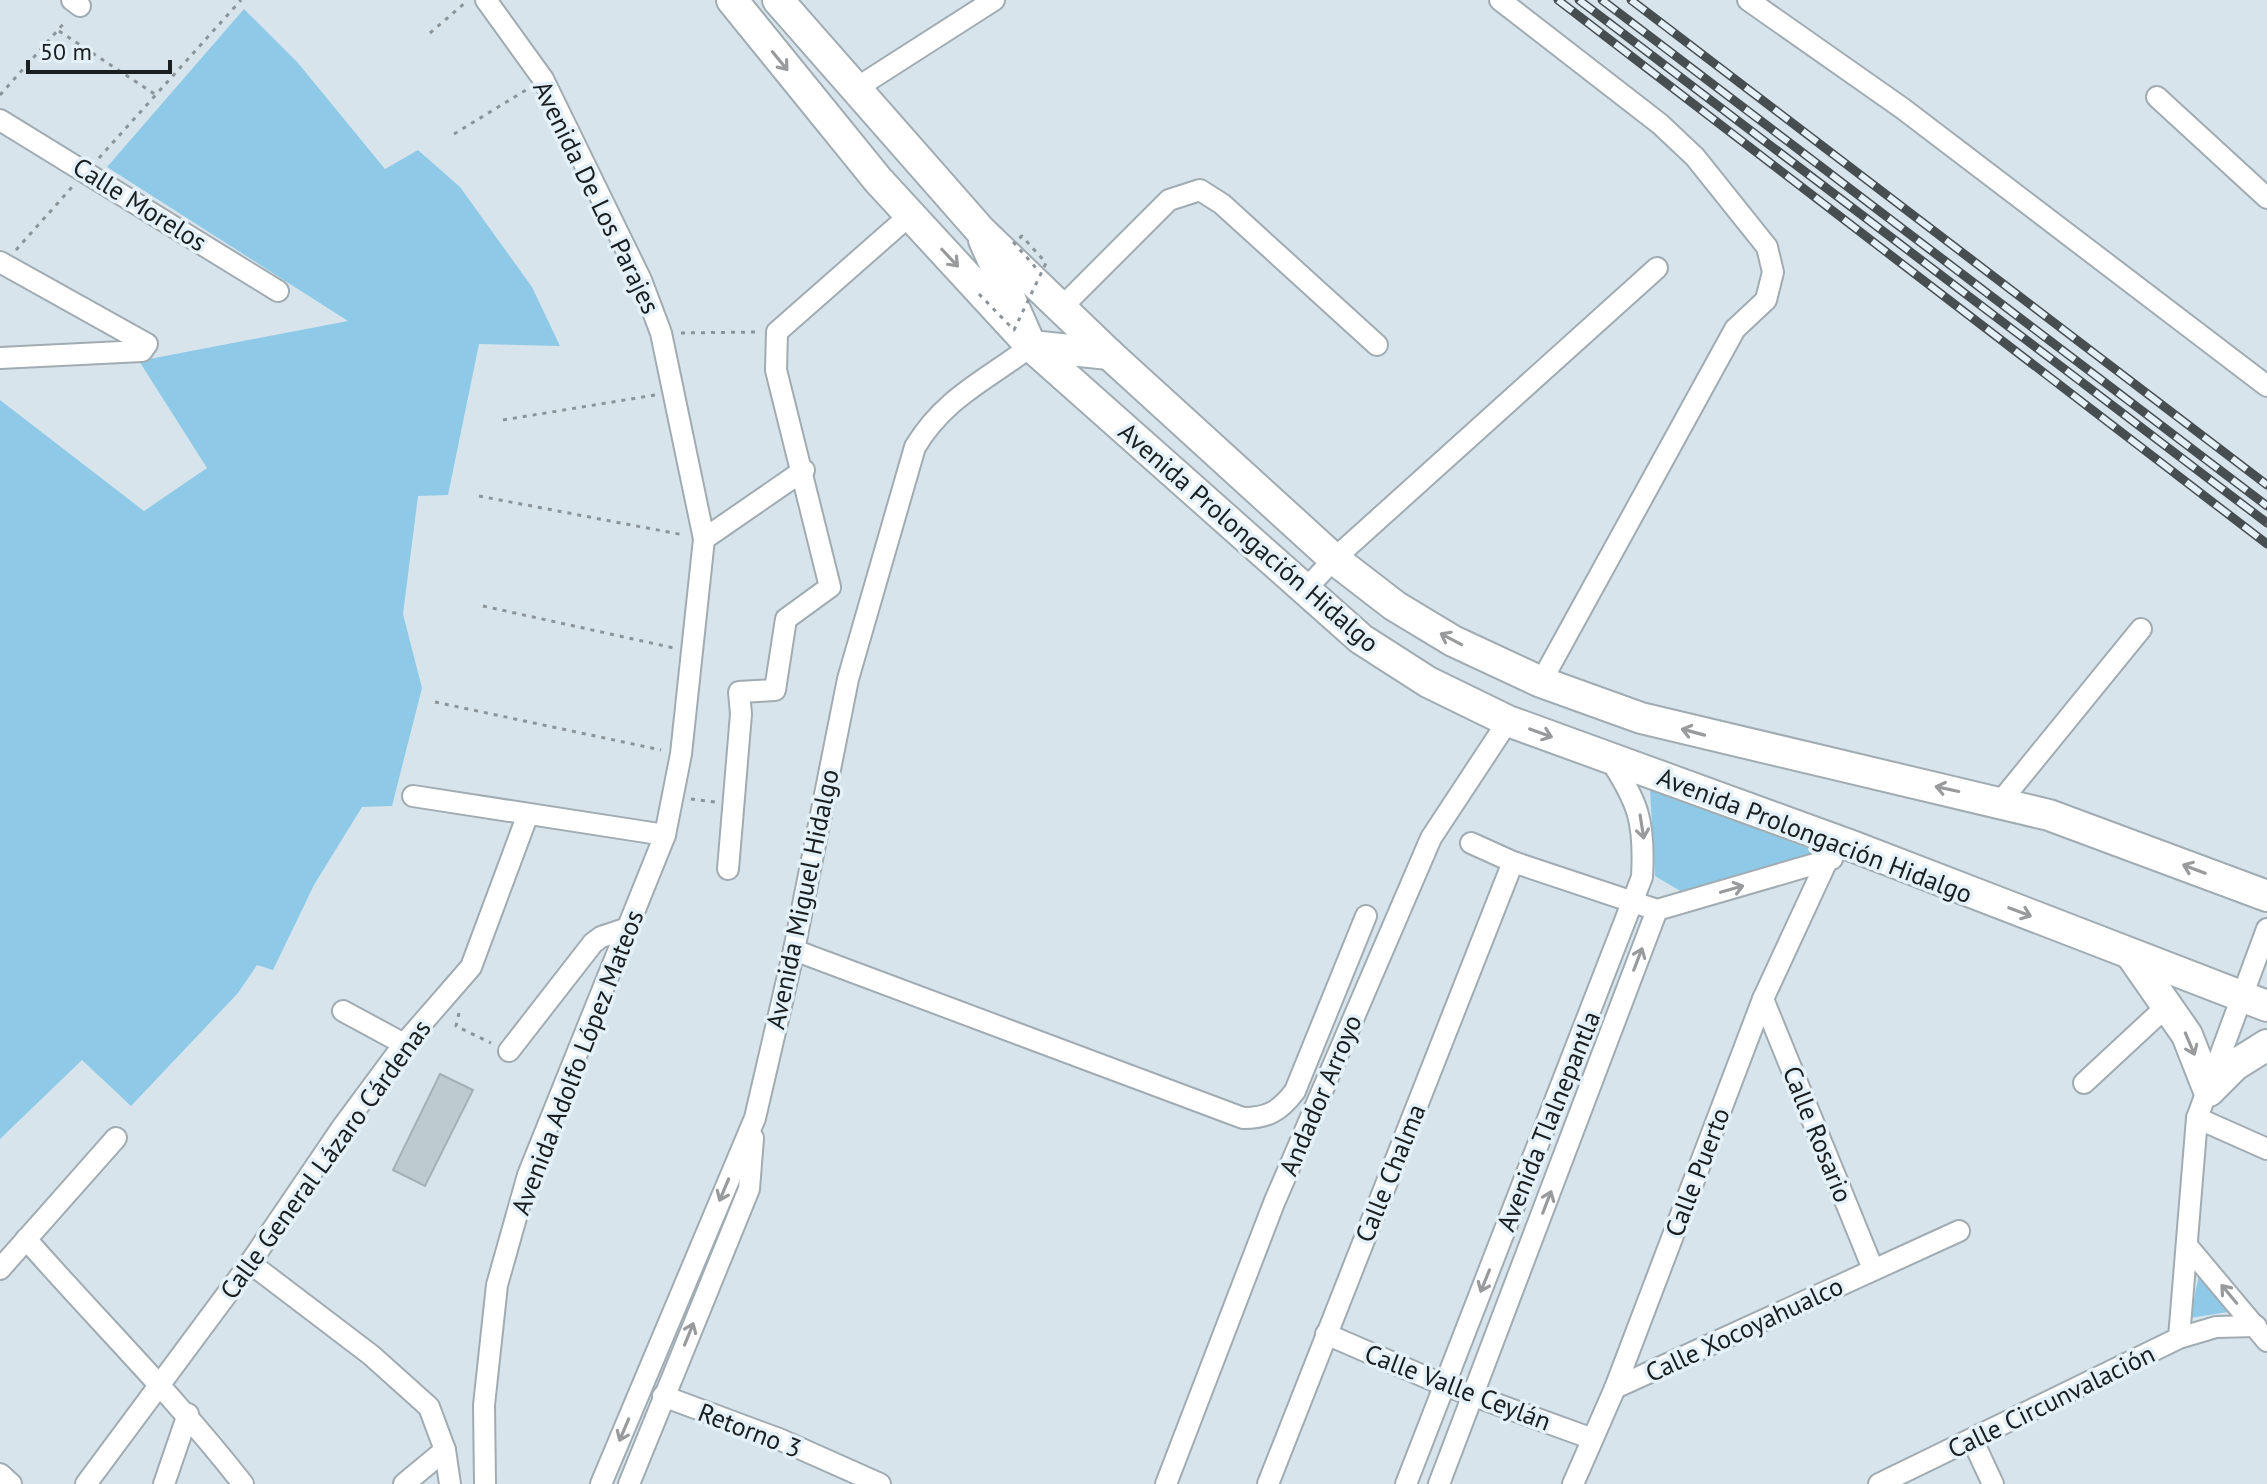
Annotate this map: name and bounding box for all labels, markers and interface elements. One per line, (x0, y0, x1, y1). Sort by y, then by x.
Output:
scale bar (28, 24, 170, 74)
text: 50 m (40, 36, 92, 67)
one-way arrow (771, 50, 789, 71)
street label: Avenida De Los Parajes (526, 75, 668, 319)
street label: Calle Morelos (67, 150, 213, 258)
one-way arrow (941, 248, 959, 268)
street label: Avenida Prolongación Hidalgo (1112, 415, 1386, 659)
one-way arrow (1440, 631, 1464, 646)
one-way arrow (1681, 723, 1707, 738)
one-way arrow (1528, 727, 1552, 741)
street label: Avenida Prolongación Hidalgo (1653, 760, 1977, 910)
street label: Avenida Miguel Hidalgo (758, 766, 846, 1032)
one-way arrow (1935, 781, 1960, 796)
one-way arrow (1635, 814, 1650, 840)
one-way arrow (2182, 861, 2207, 875)
one-way arrow (1719, 881, 1745, 896)
street label: Avenida Adolfo López Mateos (504, 905, 650, 1219)
one-way arrow (2007, 906, 2032, 921)
one-way arrow (1632, 947, 1646, 971)
street label: Avenida Tlalnepantla (1489, 1006, 1607, 1236)
street label: Andador Arroyo (1271, 1010, 1369, 1180)
street label: Calle General Lázaro Cárdenas (212, 1013, 438, 1305)
one-way arrow (2183, 1032, 2198, 1056)
street label: Calle Rosario (1776, 1061, 1860, 1207)
street label: Calle Chalma (1347, 1099, 1433, 1247)
street label: Calle Puerto (1657, 1103, 1737, 1241)
one-way arrow (715, 1177, 730, 1202)
one-way arrow (1540, 1190, 1555, 1215)
one-way arrow (1477, 1268, 1491, 1293)
street label: Calle Xocoyahualco (1640, 1269, 1848, 1389)
one-way arrow (2220, 1284, 2238, 1305)
one-way arrow (683, 1322, 697, 1347)
street label: Calle Valle Ceylán (1360, 1336, 1556, 1438)
street label: Calle Circunvalación (1942, 1337, 2160, 1465)
street label: Retorno 3 (694, 1395, 806, 1465)
one-way arrow (615, 1417, 630, 1442)

